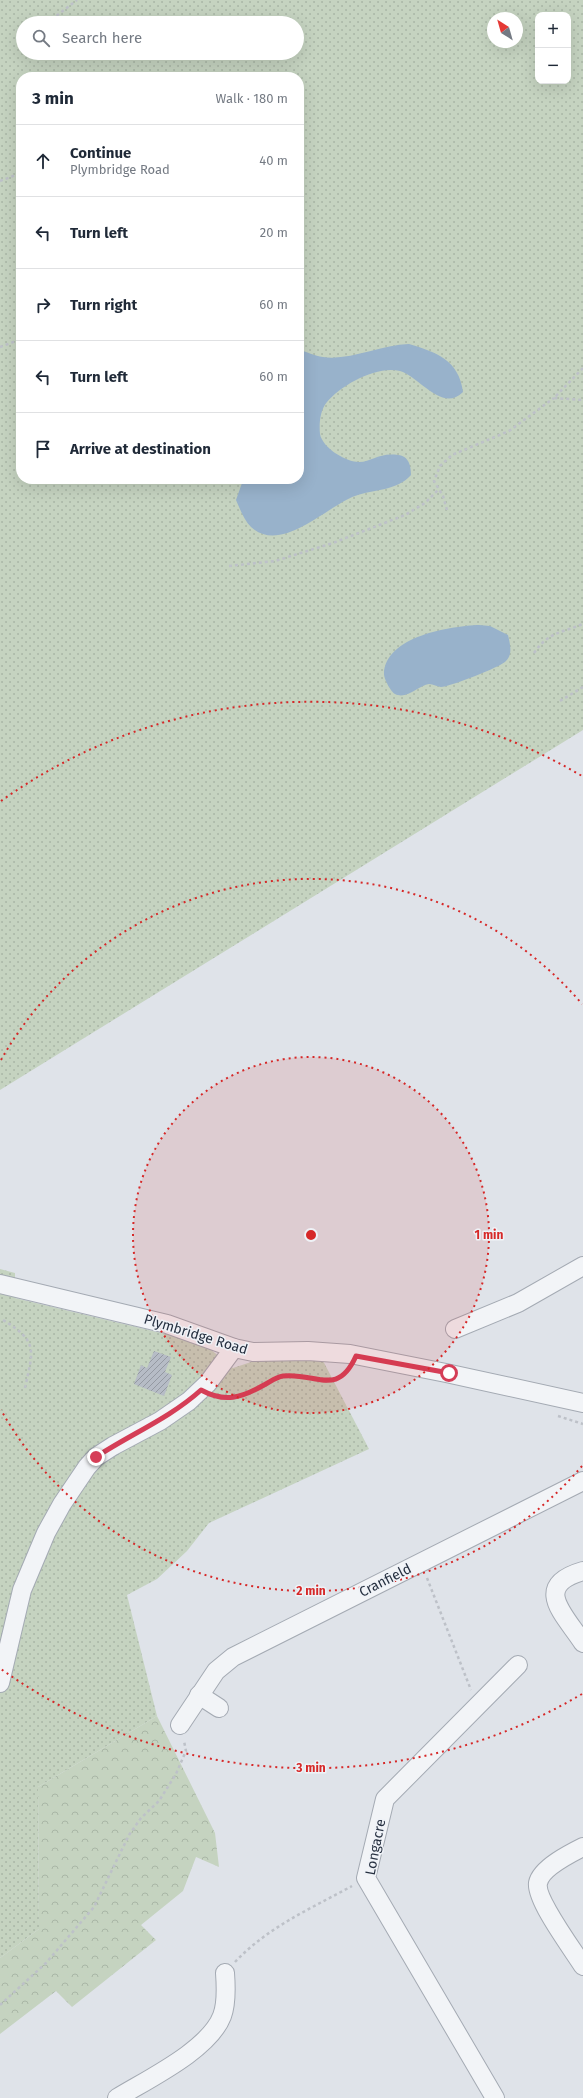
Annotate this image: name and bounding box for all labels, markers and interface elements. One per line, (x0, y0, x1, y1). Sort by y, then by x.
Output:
north arrow (487, 12, 523, 48)
map controls (535, 12, 571, 84)
button: + (535, 12, 571, 48)
search box (16, 16, 304, 60)
icon: search (30, 27, 52, 49)
text: Search here (62, 29, 142, 47)
button: − (535, 48, 571, 84)
text: 3 min (32, 88, 74, 109)
text: Walk · 180 m (216, 91, 288, 106)
text: Continue (70, 144, 131, 162)
icon: ahead (32, 150, 54, 172)
text: 40 m (259, 153, 288, 168)
text: Plymbridge Road (70, 162, 170, 177)
icon: left (32, 222, 54, 244)
text: Turn left (70, 224, 128, 242)
text: 20 m (260, 225, 288, 240)
icon: right (32, 294, 54, 316)
text: Turn right (70, 296, 137, 314)
text: 60 m (259, 297, 288, 312)
icon: left (32, 366, 54, 388)
text: Turn left (70, 368, 128, 386)
text: 60 m (259, 369, 288, 384)
icon: arrive (32, 438, 54, 460)
text: Arrive at destination (70, 440, 211, 458)
centre of rings (304, 1228, 318, 1242)
text: 1 min (475, 1228, 503, 1242)
street label: Plymbridge Road (142, 1311, 250, 1358)
route start (440, 1364, 458, 1382)
route end (87, 1448, 105, 1466)
street label: Cranfield (356, 1560, 414, 1601)
text: 2 min (296, 1584, 326, 1598)
text: 3 min (295, 1761, 326, 1775)
street label: Longacre (362, 1818, 389, 1877)

